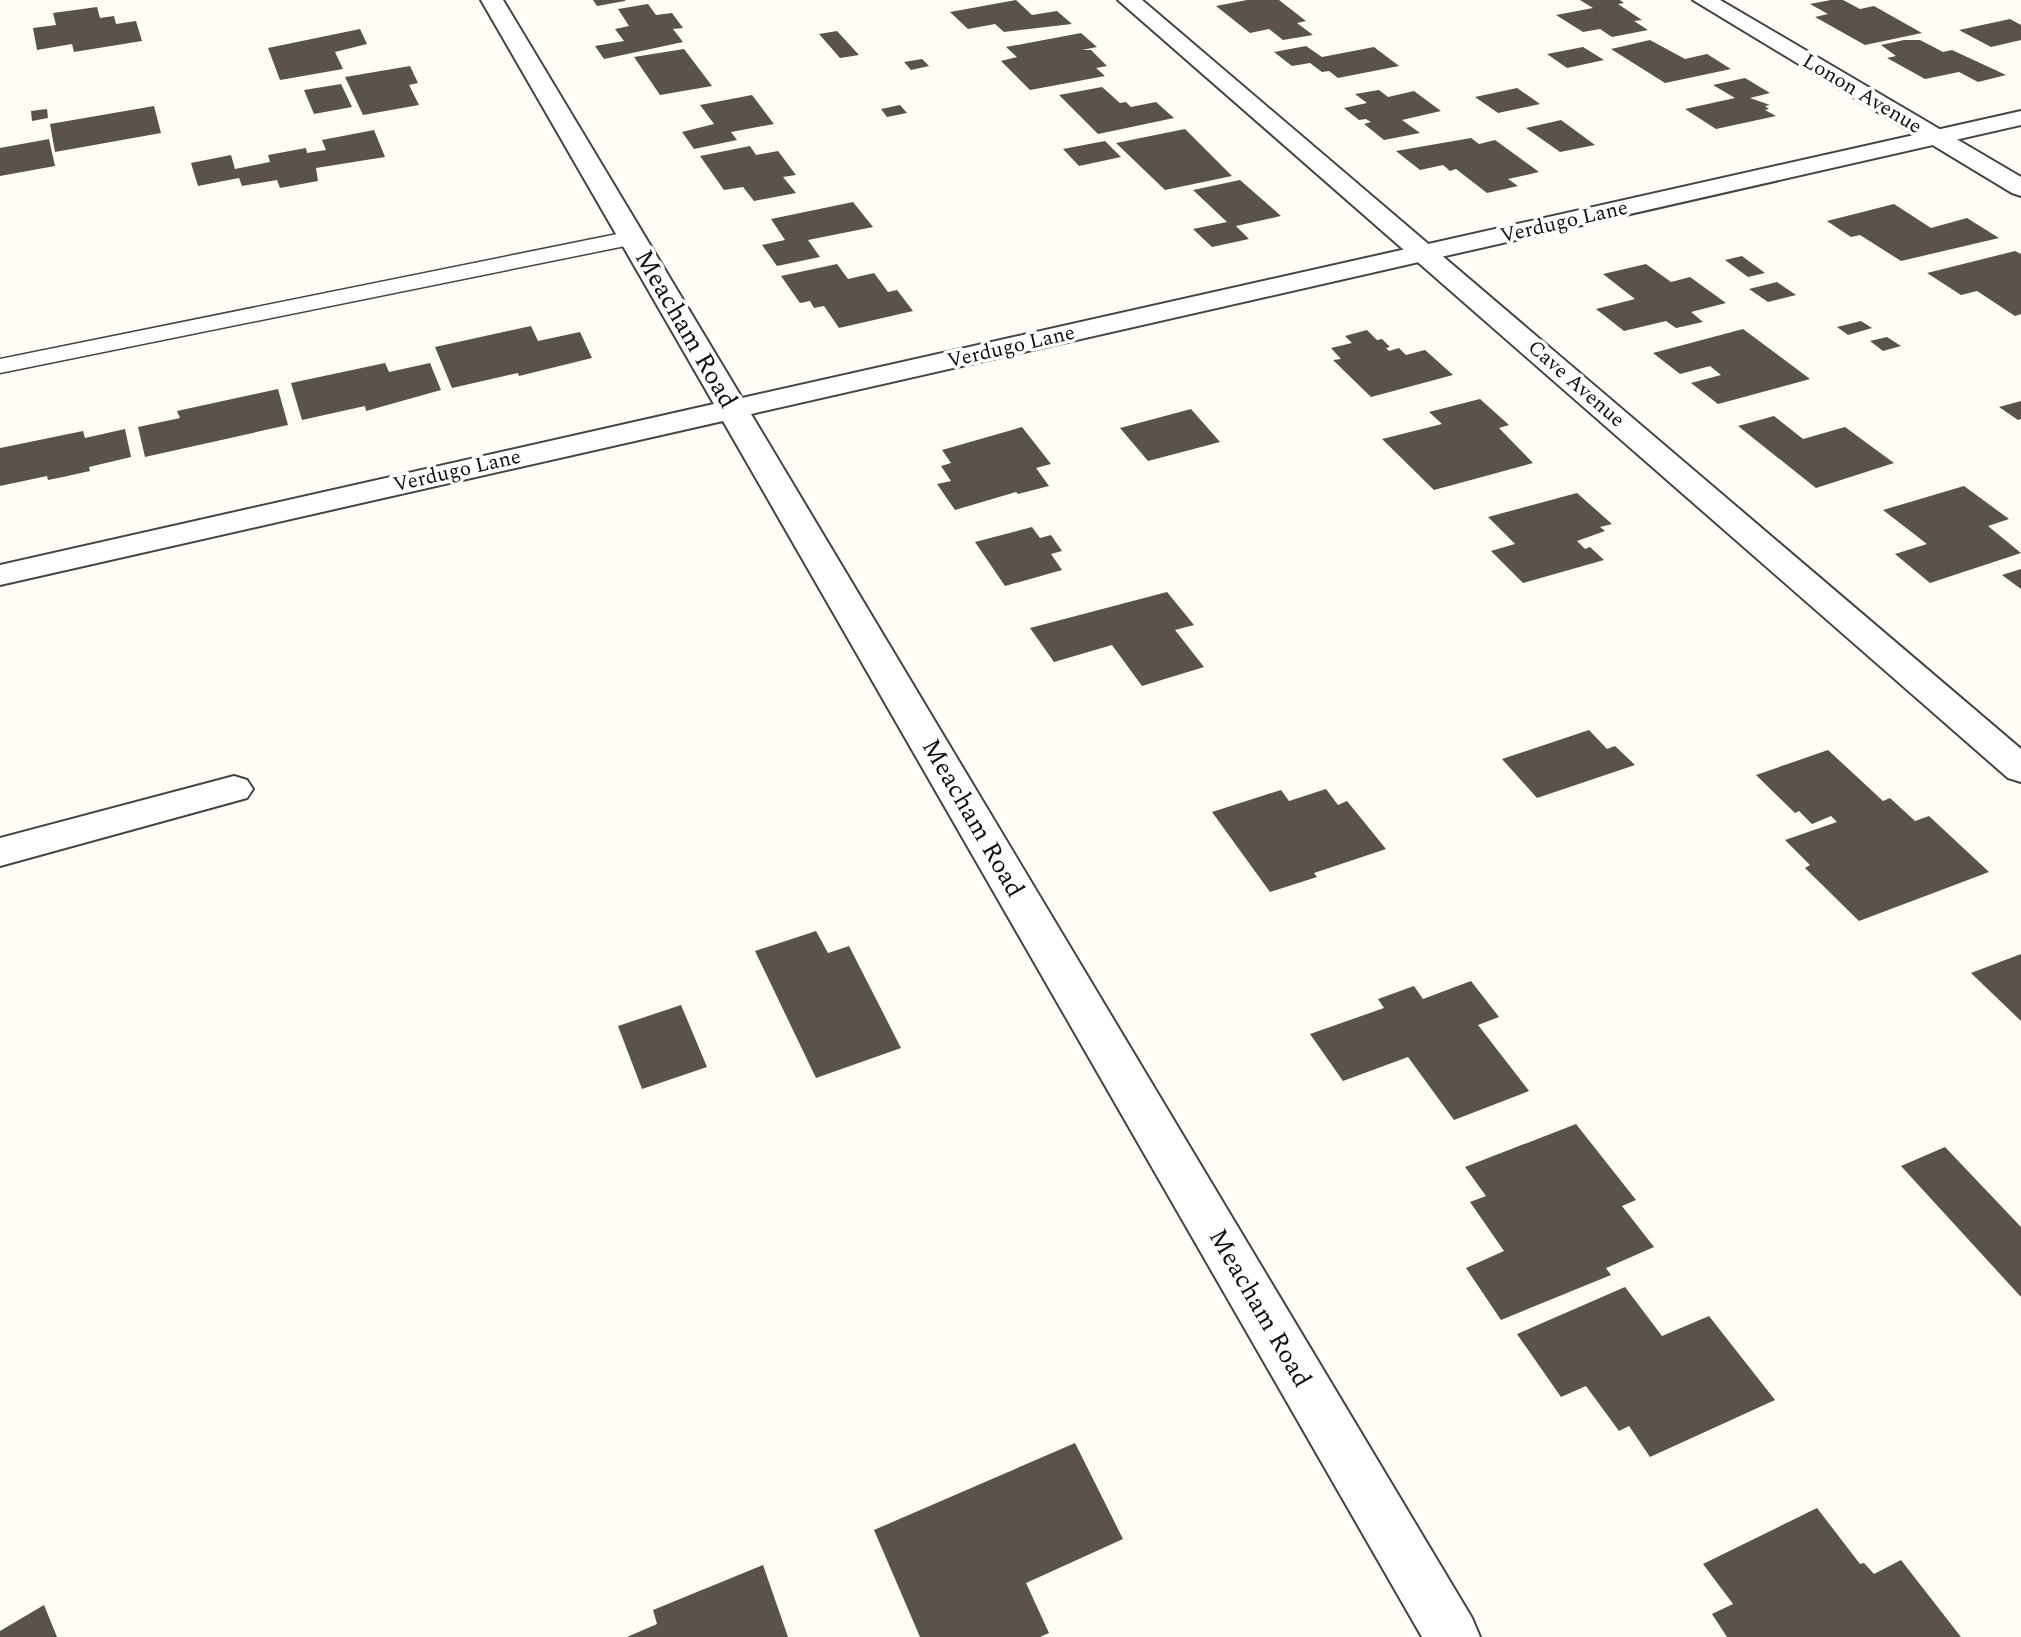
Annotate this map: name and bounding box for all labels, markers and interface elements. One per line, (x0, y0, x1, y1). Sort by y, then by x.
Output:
street label: Lonon Avenue (1796, 46, 1928, 142)
street label: Verdugo Lane (1497, 192, 1631, 252)
street label: Meacham Road (624, 242, 748, 416)
street label: Verdugo Lane (944, 317, 1078, 377)
street label: Cave Avenue (1520, 332, 1632, 436)
street label: Verdugo Lane (390, 441, 524, 501)
street label: Meacham Road (911, 731, 1035, 905)
street label: Meacham Road (1198, 1221, 1322, 1395)

